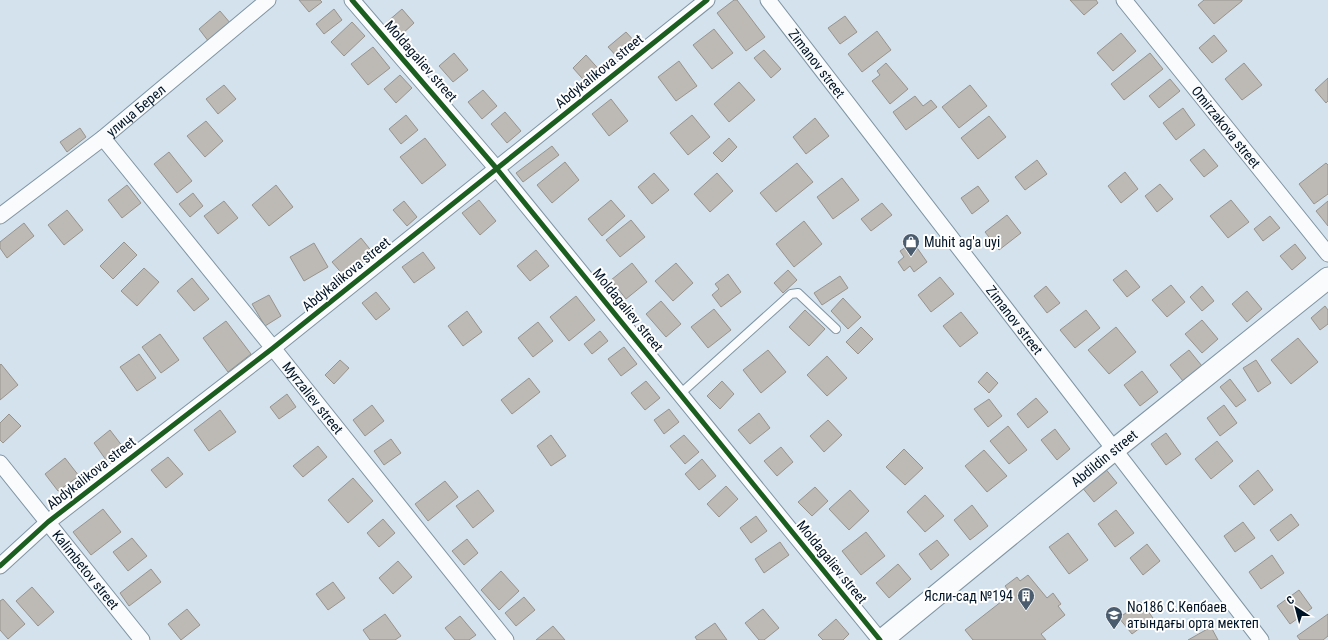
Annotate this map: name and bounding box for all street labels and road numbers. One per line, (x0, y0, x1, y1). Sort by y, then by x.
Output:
street label: Moldagaliev street (381, 17, 461, 105)
street label: Zimanov street (785, 26, 848, 101)
street label: Abdykalikova street (552, 31, 646, 111)
street label: улица Берел (103, 81, 169, 140)
street label: Omirzakova street (1188, 83, 1264, 171)
street label: Abdykalikova street (299, 234, 393, 314)
street label: Moldagaliev street (590, 265, 666, 355)
street label: Zimanov street (983, 282, 1046, 358)
street label: Myrzaliev street (279, 359, 346, 437)
street label: Abdildin street (1068, 426, 1140, 490)
street label: Abdykalikova street (43, 433, 139, 513)
street label: Moldagaliev street (794, 517, 870, 607)
street label: Kalimbetov street (49, 527, 122, 613)

